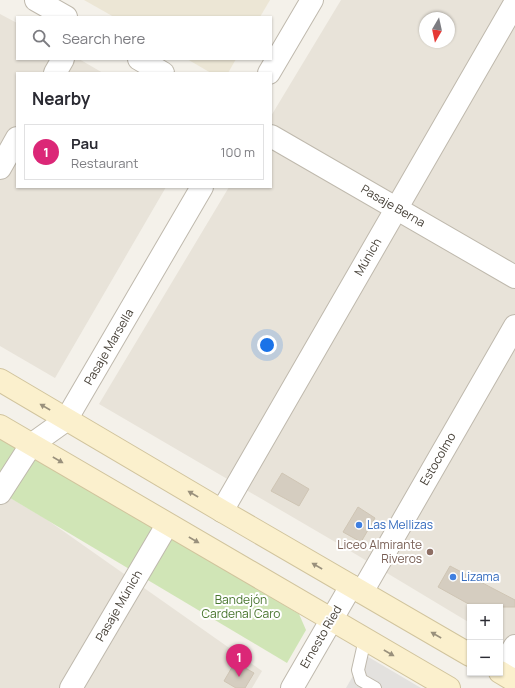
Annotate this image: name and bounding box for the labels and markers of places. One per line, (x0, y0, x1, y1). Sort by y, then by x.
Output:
place label: Las Mellizas (367, 516, 433, 533)
marker: Las Mellizas (354, 520, 364, 530)
place label: Liceo Almirante Riveros (337, 536, 422, 567)
marker: Liceo Almirante Riveros (425, 547, 435, 557)
place label: Lizama (461, 568, 499, 585)
marker: Lizama (448, 572, 458, 582)
pin: 1 (226, 644, 252, 677)

